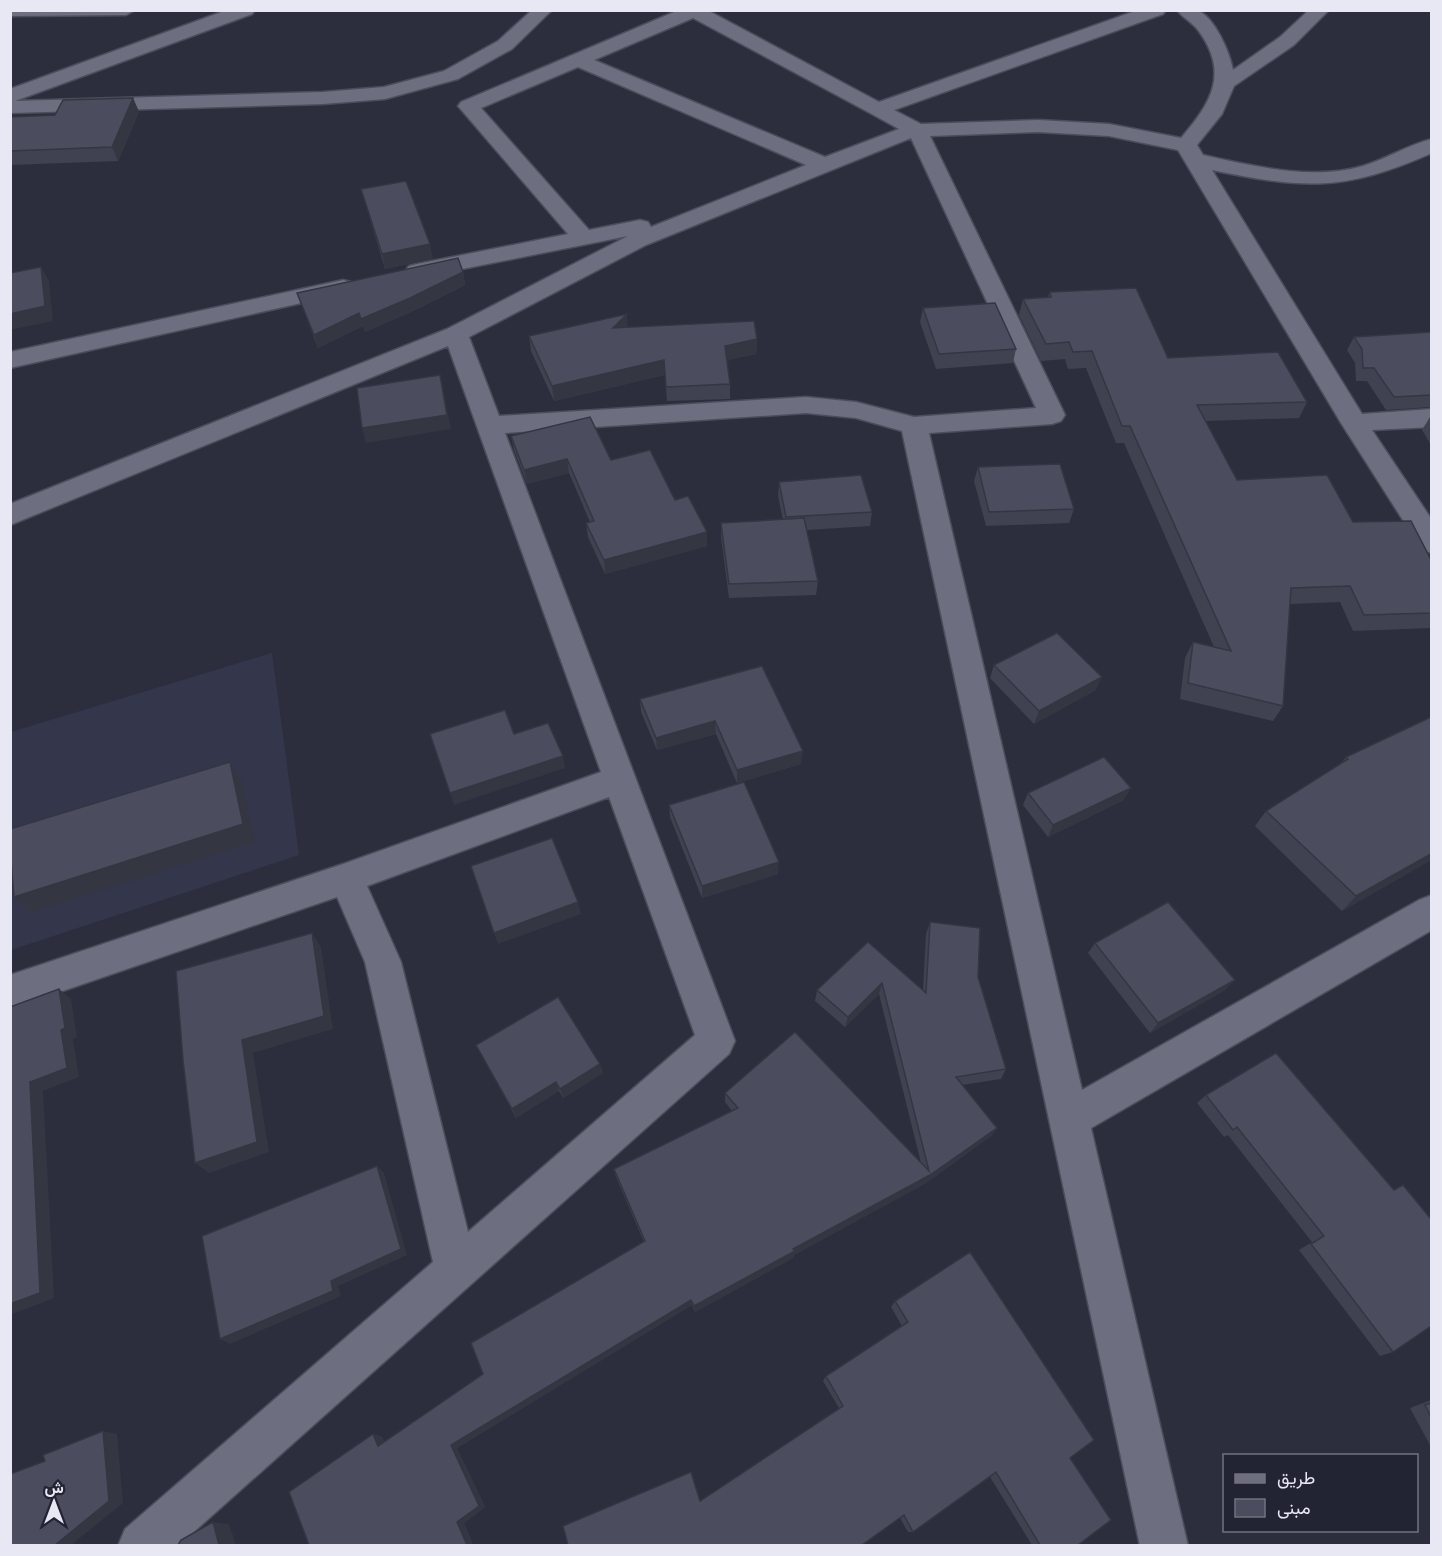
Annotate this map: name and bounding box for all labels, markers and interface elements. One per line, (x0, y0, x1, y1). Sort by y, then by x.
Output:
legend (1223, 1454, 1418, 1532)
text: طريق (1277, 1468, 1315, 1489)
north arrow (24, 1472, 84, 1532)
text: ش (44, 1479, 64, 1498)
text: مبنى (1277, 1498, 1311, 1519)

